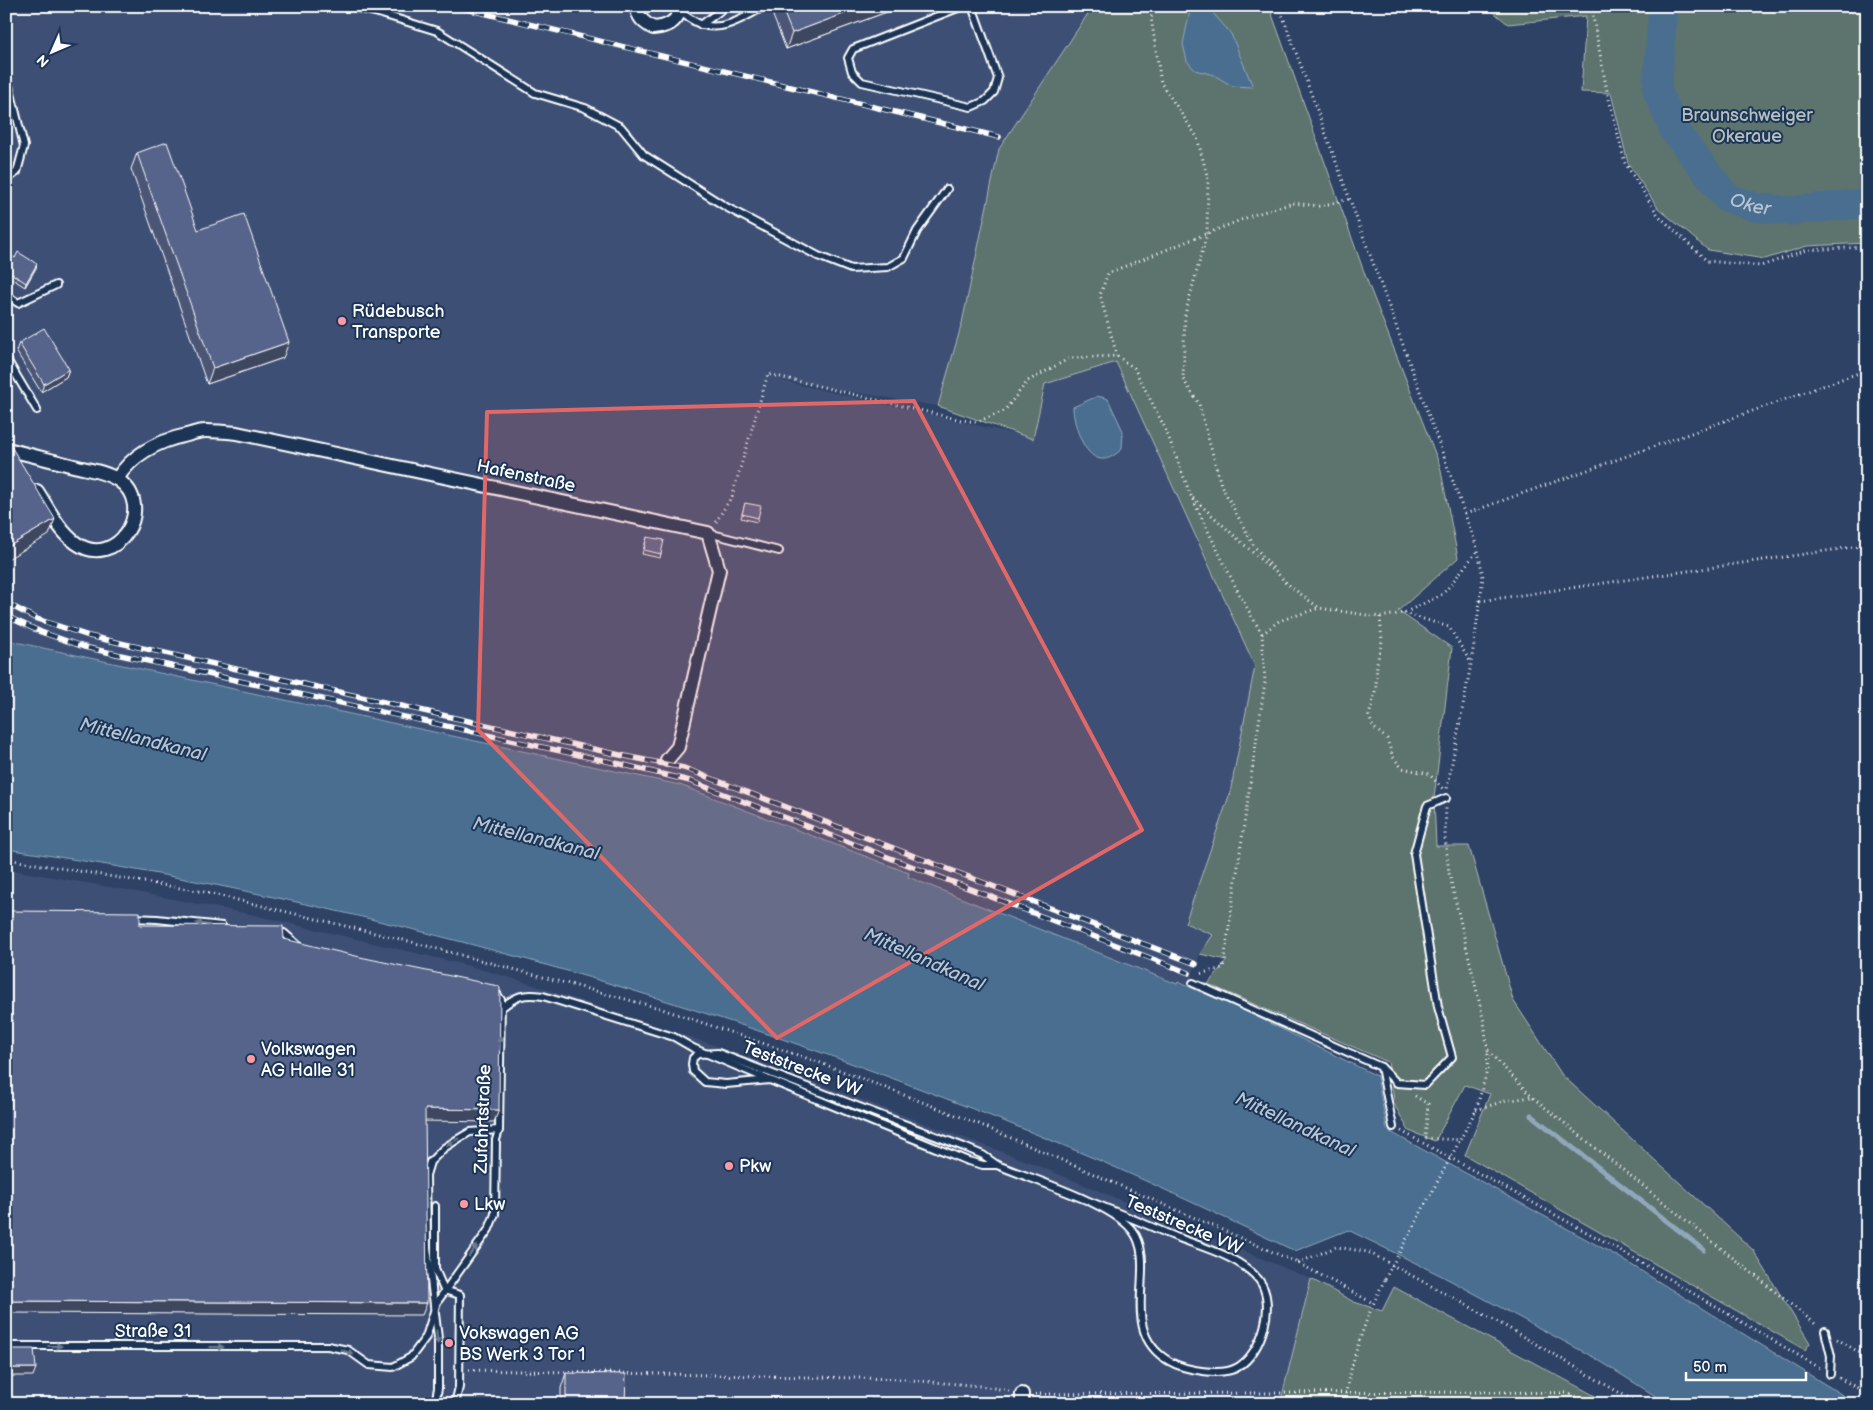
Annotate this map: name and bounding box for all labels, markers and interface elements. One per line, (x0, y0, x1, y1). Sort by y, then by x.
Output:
north arrow (28, 28, 78, 78)
text: N (33, 51, 53, 71)
park label: Braunschweiger Okeraue (1681, 105, 1813, 147)
water label: Oker (1727, 188, 1773, 220)
place label: Rüdebusch Transporte (352, 301, 444, 343)
marker: Rüdebusch Transporte (336, 315, 348, 327)
street label: Hafenstraße (475, 455, 578, 497)
water label: Mittellandkanal (77, 713, 209, 767)
water label: Mittellandkanal (470, 812, 602, 866)
one-way arrow (195, 920, 211, 928)
water label: Mittellandkanal (860, 923, 988, 997)
one-way arrow (496, 1034, 504, 1050)
street label: Teststrecke VW (740, 1037, 865, 1102)
place label: Volkswagen AG Halle 31 (261, 1039, 356, 1081)
marker: Volkswagen AG Halle 31 (245, 1053, 257, 1065)
street label: Zufahrtstraße (471, 1064, 495, 1175)
water label: Mittellandkanal (1231, 1087, 1359, 1163)
one-way arrow (447, 1137, 460, 1146)
place label: Pkw (739, 1156, 771, 1177)
marker: Pkw (723, 1160, 735, 1172)
street label: Teststrecke VW (1122, 1191, 1247, 1259)
place label: Lkw (474, 1194, 505, 1215)
marker: Lkw (458, 1198, 470, 1210)
one-way arrow (468, 1245, 479, 1258)
street label: Straße 31 (115, 1321, 191, 1342)
place label: Vokswagen AG BS Werk 3 Tor 1 (459, 1323, 585, 1365)
one-way arrow (433, 1329, 441, 1345)
marker: Vokswagen AG BS Werk 3 Tor 1 (443, 1337, 455, 1349)
one-way arrow (47, 1342, 63, 1350)
one-way arrow (210, 1343, 226, 1351)
one-way arrow (340, 1348, 354, 1356)
scale bar (1686, 1350, 1806, 1382)
text: 50 m (1693, 1358, 1727, 1377)

